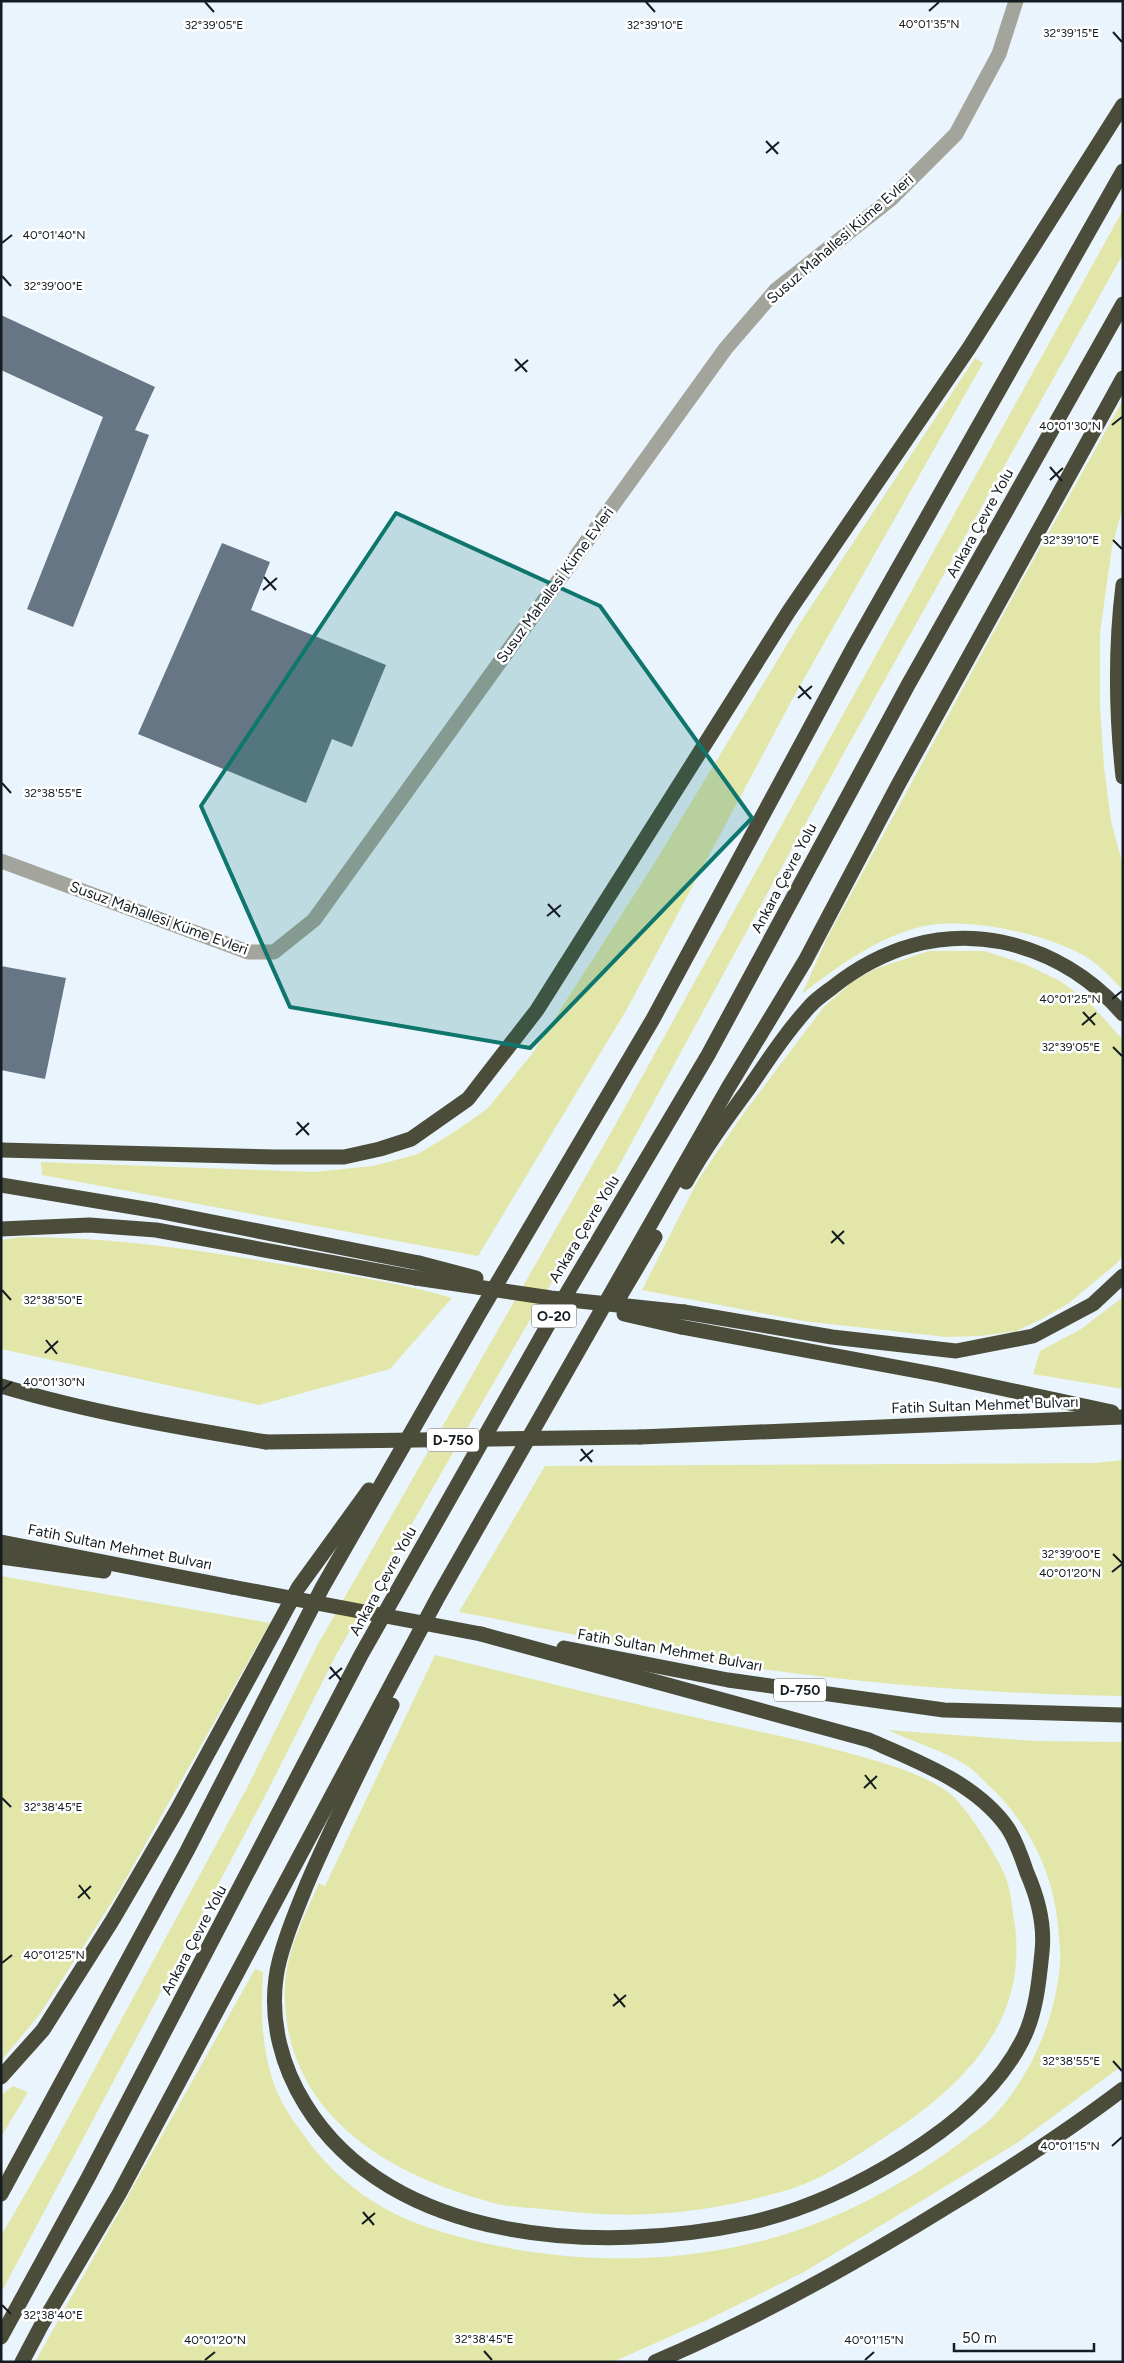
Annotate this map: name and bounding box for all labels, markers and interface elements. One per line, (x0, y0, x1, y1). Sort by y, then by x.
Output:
text: 40°01'35"N (898, 17, 960, 31)
text: 32°39'05"E (185, 18, 243, 32)
text: 32°39'10"E (627, 18, 683, 32)
text: 32°39'15"E (1043, 26, 1099, 40)
street label: Susuz Mahallesi Küme Evleri (763, 170, 917, 308)
text: 40°01'40"N (23, 228, 85, 242)
text: 32°39'00"E (23, 279, 83, 293)
text: 40°01'30"N (1039, 419, 1101, 433)
street label: Ankara Çevre Yolu (943, 465, 1017, 581)
street label: Susuz Mahallesi Küme Evleri (492, 504, 618, 666)
text: 32°39'10"E (1043, 533, 1099, 547)
text: 32°38'55"E (24, 786, 82, 800)
street label: Ankara Çevre Yolu (747, 820, 821, 936)
street label: Susuz Mahallesi Küme Evleri (67, 877, 251, 959)
text: 40°01'25"N (1039, 992, 1101, 1006)
text: 32°39'05"E (1042, 1040, 1100, 1054)
street label: Ankara Çevre Yolu (545, 1172, 623, 1286)
text: 32°38'50"E (23, 1293, 83, 1307)
road number: O-20 (532, 1304, 576, 1328)
text: 40°01'30"N (23, 1375, 85, 1389)
street label: Fatih Sultan Mehmet Bulvarı (891, 1393, 1079, 1417)
road number: D-750 (427, 1428, 479, 1452)
street label: Fatih Sultan Mehmet Bulvarı (26, 1520, 214, 1574)
street label: Ankara Çevre Yolu (346, 1523, 420, 1639)
text: 32°39'00"E (1041, 1547, 1101, 1561)
text: 40°01'20"N (1039, 1566, 1101, 1580)
street label: Fatih Sultan Mehmet Bulvarı (576, 1625, 764, 1675)
road number: D-750 (774, 1678, 826, 1702)
text: 32°38'45"E (23, 1800, 83, 1814)
street label: Ankara Çevre Yolu (157, 1882, 231, 1998)
text: 40°01'25"N (23, 1948, 85, 1962)
text: 32°38'55"E (1042, 2054, 1100, 2068)
text: 40°01'15"N (1040, 2139, 1100, 2153)
text: 32°38'40"E (23, 2308, 83, 2322)
scale bar (954, 2320, 1094, 2352)
text: 50 m (962, 2329, 997, 2347)
text: 32°38'45"E (454, 2332, 514, 2346)
text: 40°01'20"N (184, 2333, 246, 2347)
text: 40°01'15"N (844, 2333, 904, 2347)

